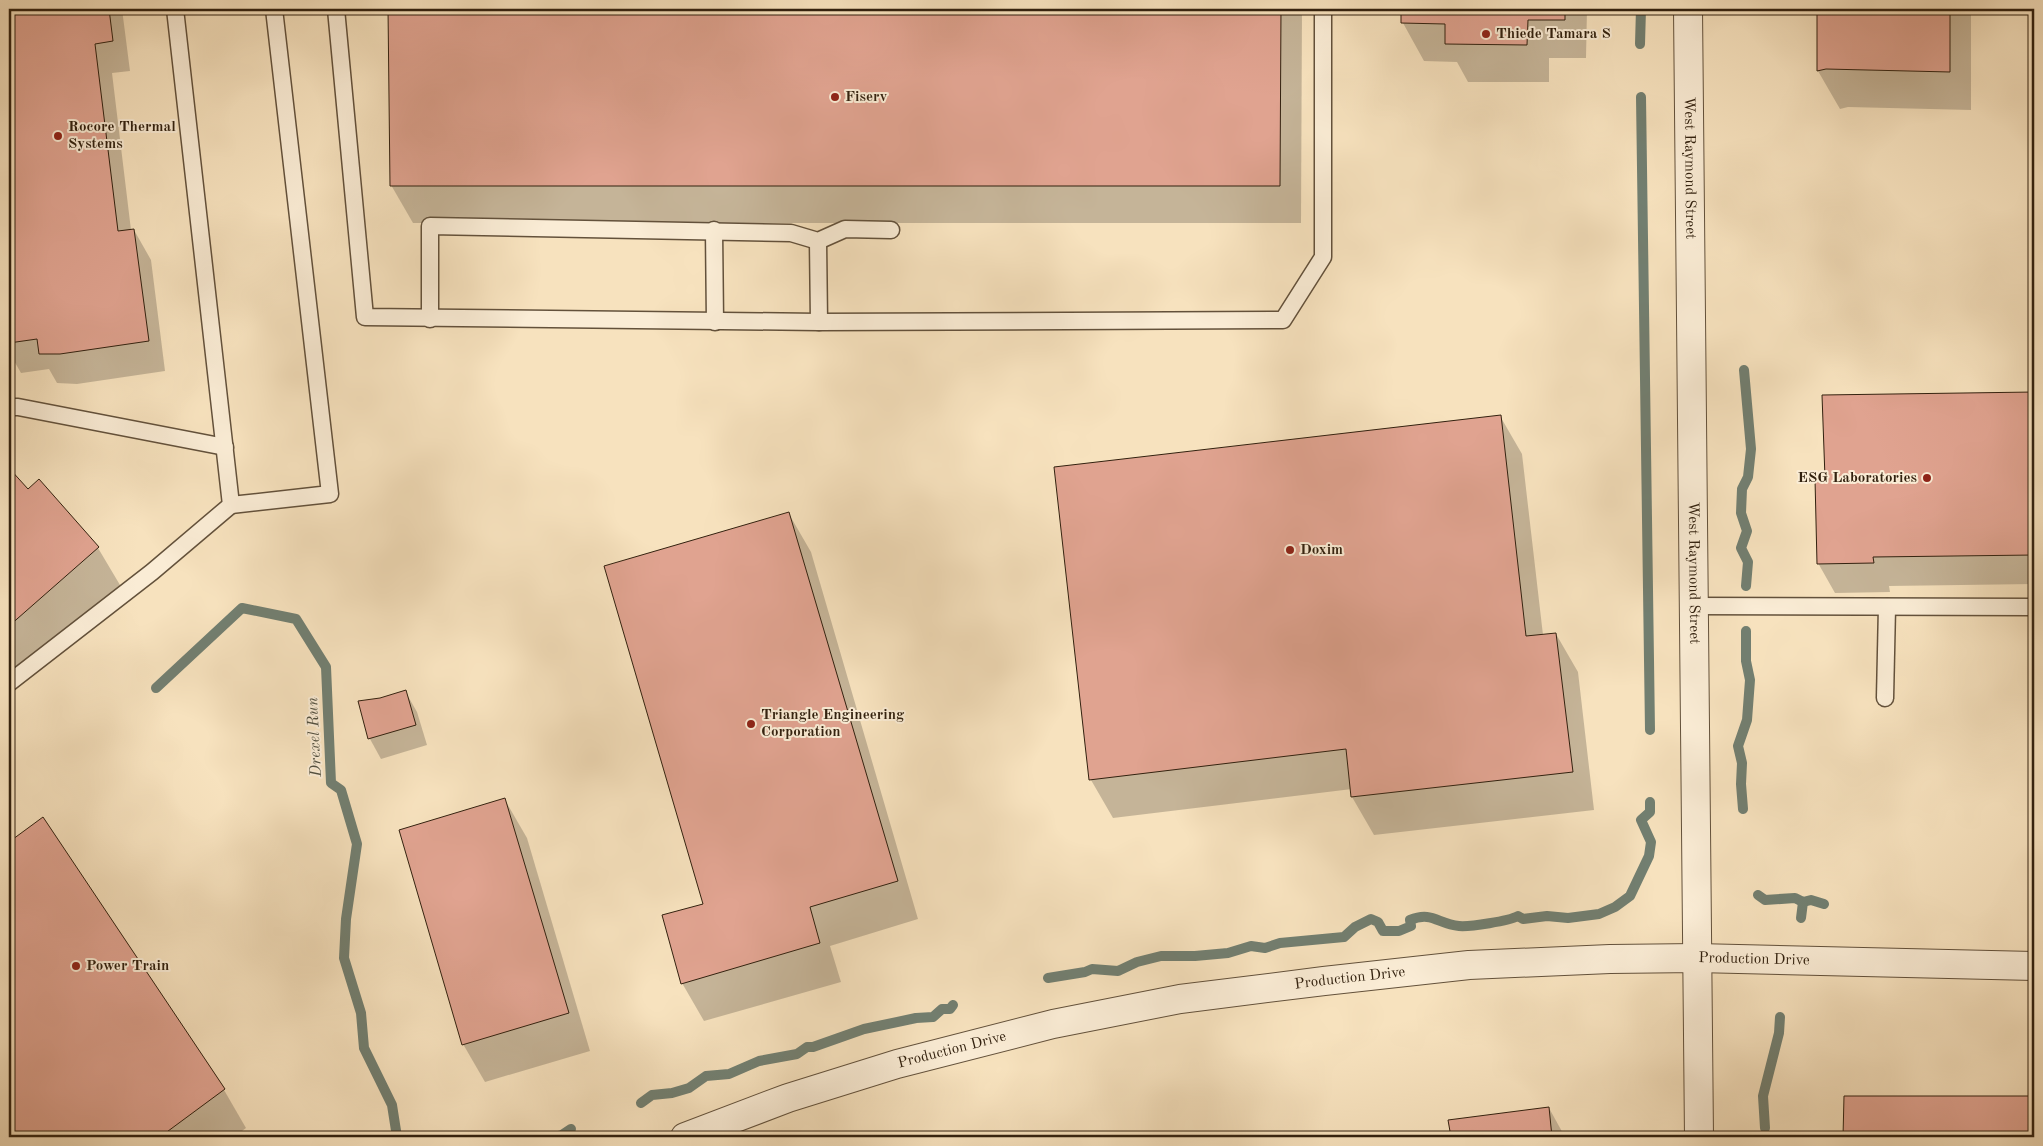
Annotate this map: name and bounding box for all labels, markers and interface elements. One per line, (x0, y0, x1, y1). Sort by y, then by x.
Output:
place label: Thiede Tamara S (1496, 27, 1611, 42)
marker: Thiede Tamara S (1480, 28, 1492, 40)
place label: Fiserv (845, 90, 888, 105)
marker: Fiserv (829, 91, 841, 103)
street label: West Raymond Street (1681, 97, 1698, 239)
place label: Rocore Thermal Systems (68, 120, 176, 152)
marker: Rocore Thermal Systems (52, 130, 64, 142)
place label: ESG Laboratories (1798, 471, 1917, 486)
marker: ESG Laboratories (1921, 472, 1933, 484)
street label: West Raymond Street (1685, 502, 1702, 644)
place label: Doxim (1300, 543, 1343, 558)
marker: Doxim (1284, 544, 1296, 556)
water label: Drexel Run (305, 697, 325, 778)
place label: Triangle Engineering Corporation (761, 708, 905, 740)
marker: Triangle Engineering Corporation (745, 718, 757, 730)
street label: Production Drive (1698, 951, 1810, 968)
place label: Power Train (86, 959, 169, 974)
marker: Power Train (70, 960, 82, 972)
street label: Production Drive (1294, 965, 1406, 992)
street label: Production Drive (896, 1029, 1008, 1071)

